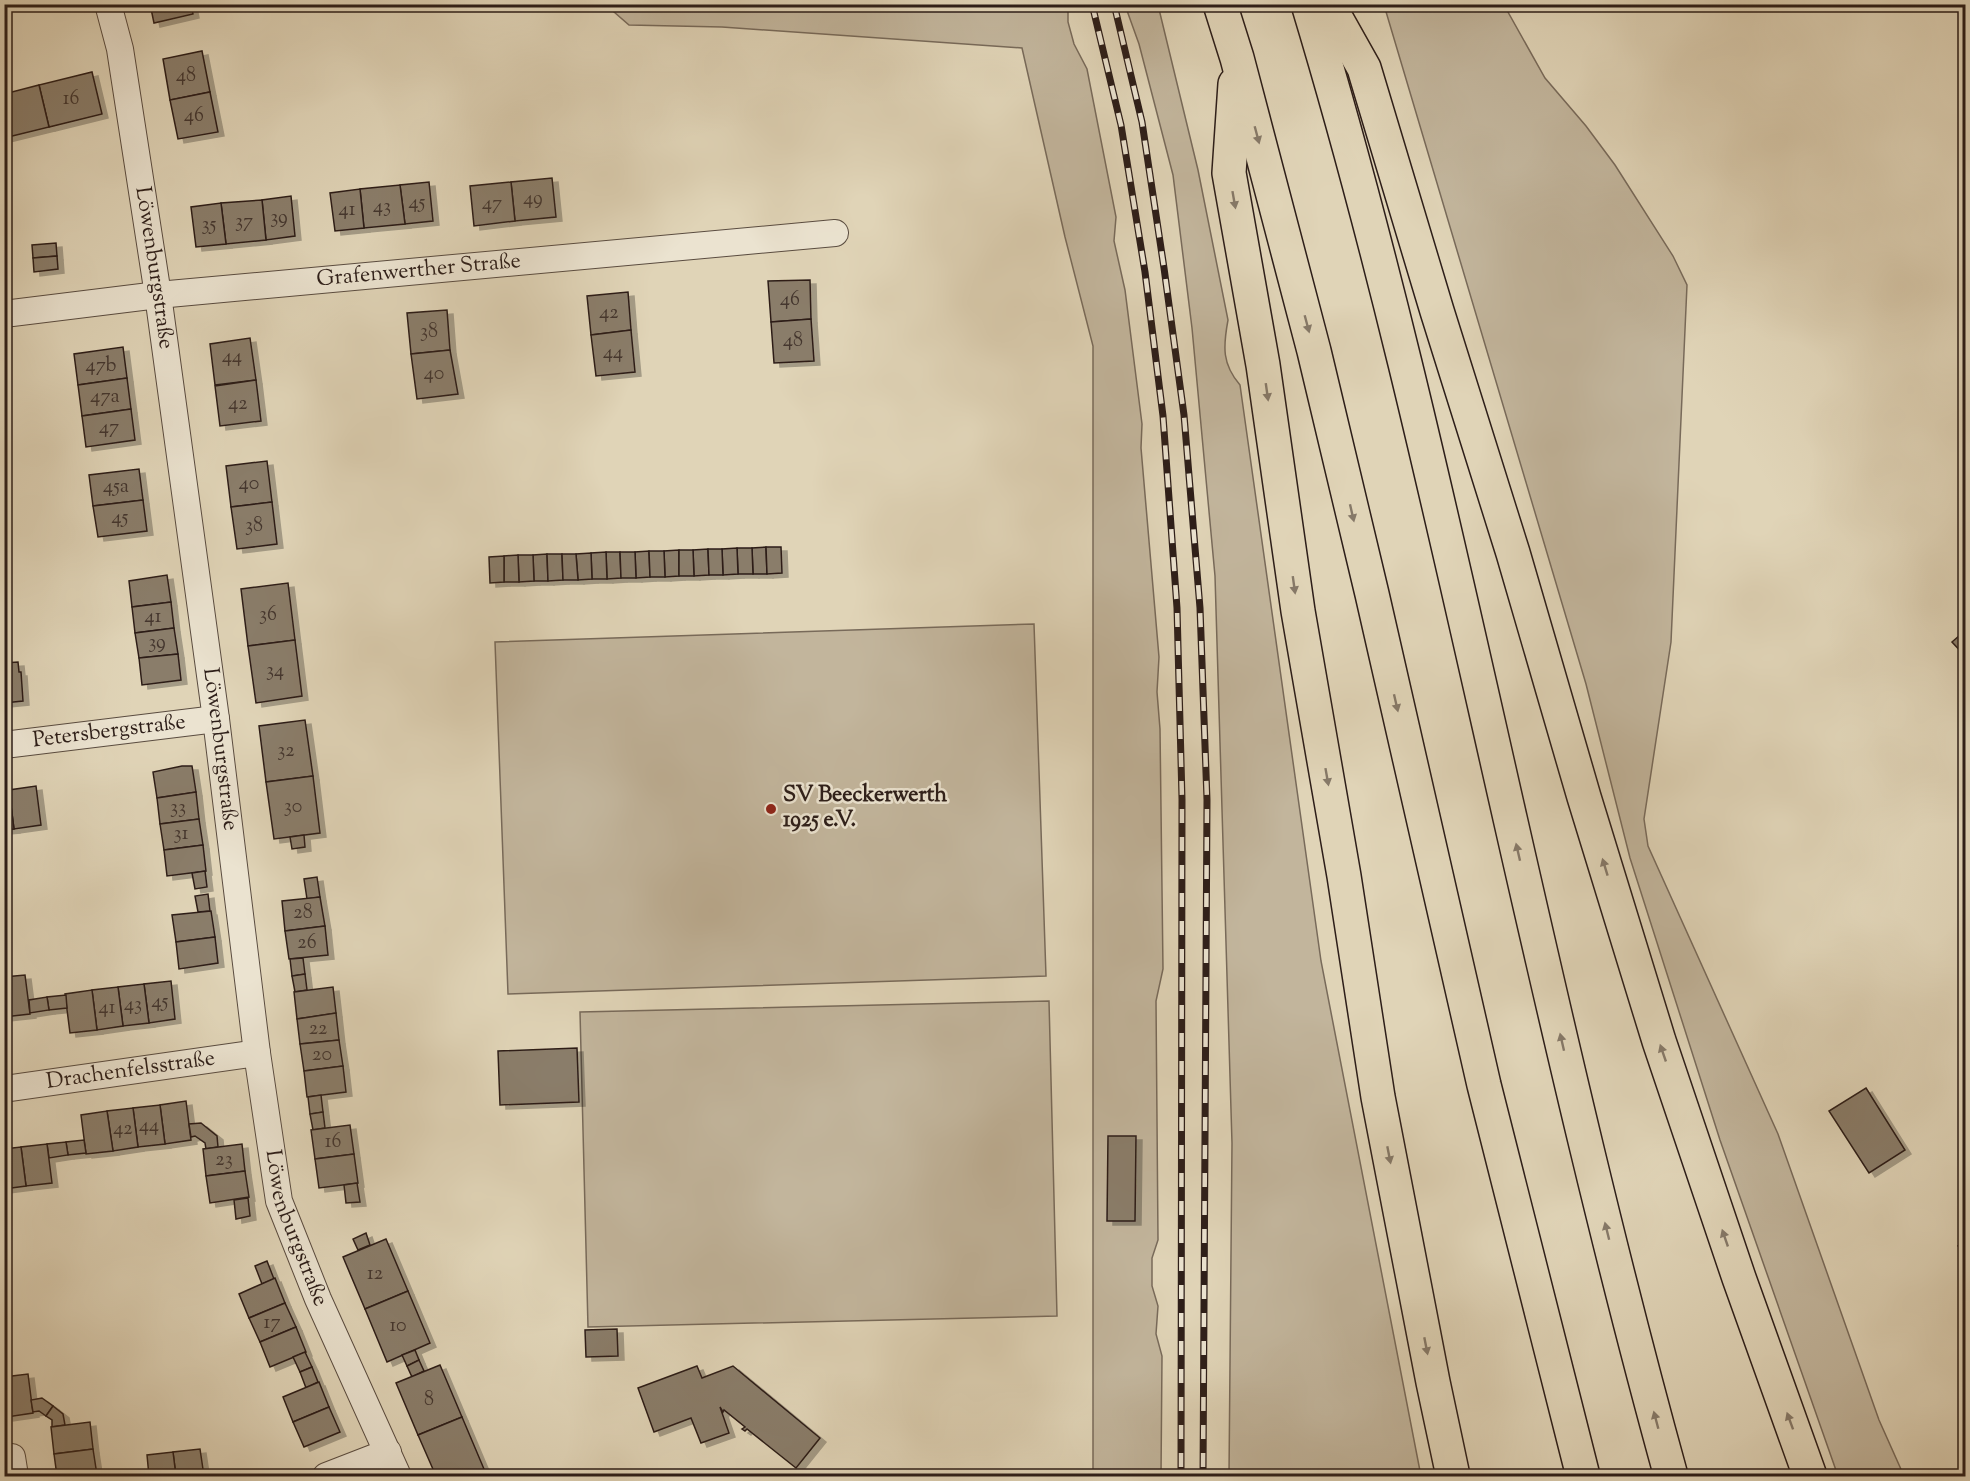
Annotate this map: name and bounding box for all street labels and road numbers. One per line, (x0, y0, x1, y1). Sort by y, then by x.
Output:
street label: Löwenburgstraße (125, 184, 181, 351)
street label: Grafenwerther Straße (315, 246, 522, 296)
street label: Löwenburgstraße (193, 666, 246, 833)
street label: Petersbergstraße (31, 707, 188, 757)
street label: Drachenfelsstraße (44, 1043, 217, 1099)
street label: Löwenburgstraße (256, 1148, 335, 1312)

